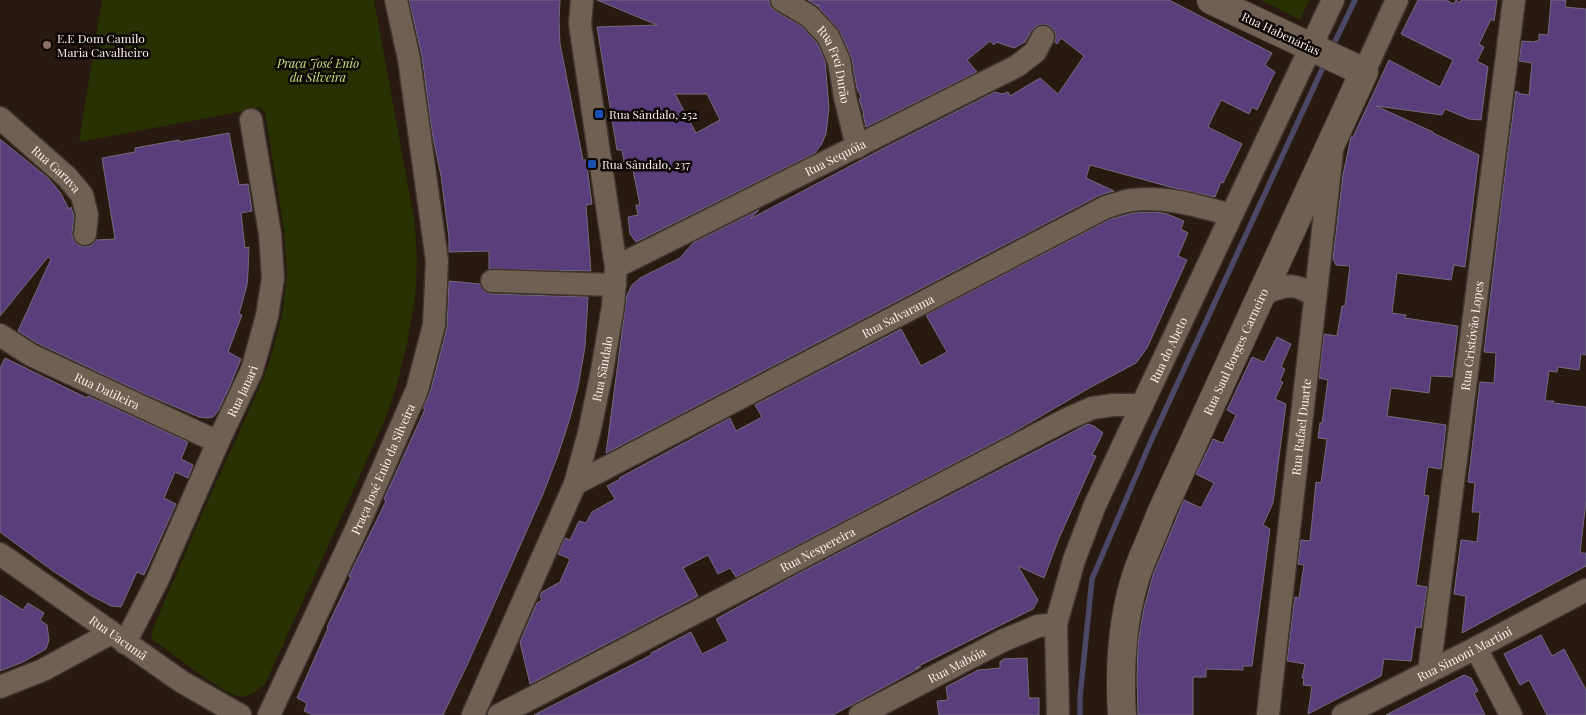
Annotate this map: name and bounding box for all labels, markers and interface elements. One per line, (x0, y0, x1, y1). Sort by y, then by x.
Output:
street label: Rua Habenárias (1239, 8, 1323, 58)
street label: Rua Frei Durão (814, 22, 854, 105)
place label: E.E Dom Camilo Maria Cavalheiro (57, 30, 149, 60)
marker: E.E Dom Camilo Maria Cavalheiro (41, 39, 53, 51)
park label: Praça José Enio da Silveira (276, 55, 359, 85)
place label: Rua Sândalo, 252 (609, 106, 698, 122)
marker: Rua Sândalo, 252 (593, 108, 605, 120)
street label: Rua Sequóia (802, 135, 868, 179)
street label: Rua Garuva (28, 142, 85, 196)
place label: Rua Sândalo, 237 (602, 156, 690, 172)
marker: Rua Sândalo, 237 (586, 158, 598, 170)
street label: Rua Cristóvão Lopes (1457, 280, 1486, 391)
street label: Rua Saul Borges Carneiro (1199, 285, 1272, 417)
street label: Rua Salvarama (859, 290, 937, 341)
street label: Rua do Abeto (1146, 314, 1191, 385)
street label: Rua Sãndalo (588, 334, 616, 403)
street label: Rua Janari (223, 363, 261, 419)
street label: Rua Datileira (72, 368, 142, 413)
street label: Rua Rafael Duarte (1287, 378, 1314, 476)
street label: Praça José Enio da Silveira (347, 401, 418, 537)
street label: Rua Nespereira (777, 523, 858, 575)
street label: Rua Uacumã (87, 612, 151, 663)
street label: Rua Simoni Martini (1414, 622, 1515, 685)
street label: Rua Mabóia (925, 643, 988, 686)

